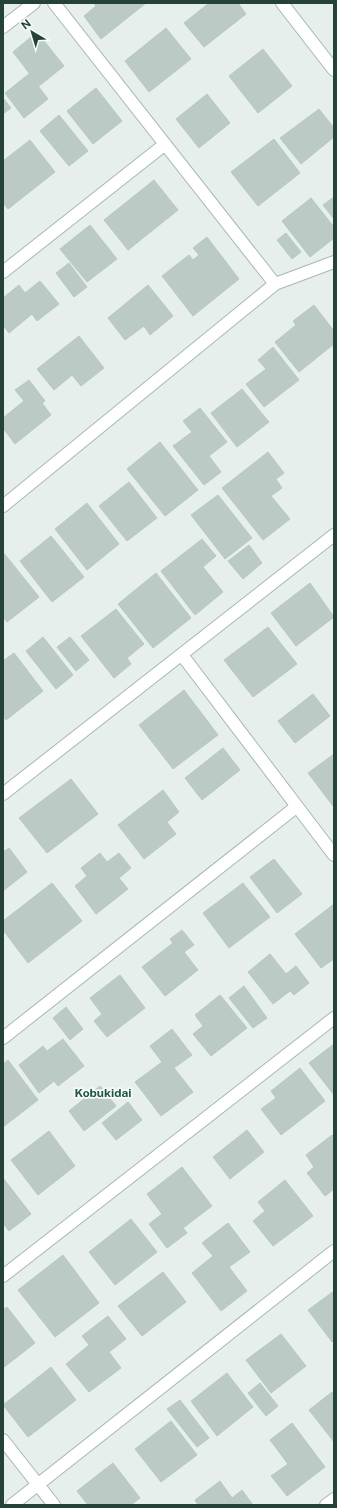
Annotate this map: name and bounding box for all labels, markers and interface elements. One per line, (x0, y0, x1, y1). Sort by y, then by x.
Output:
north arrow (12, 12, 52, 52)
text: N (19, 17, 33, 31)
district label: Kobukidai (74, 1086, 132, 1100)

